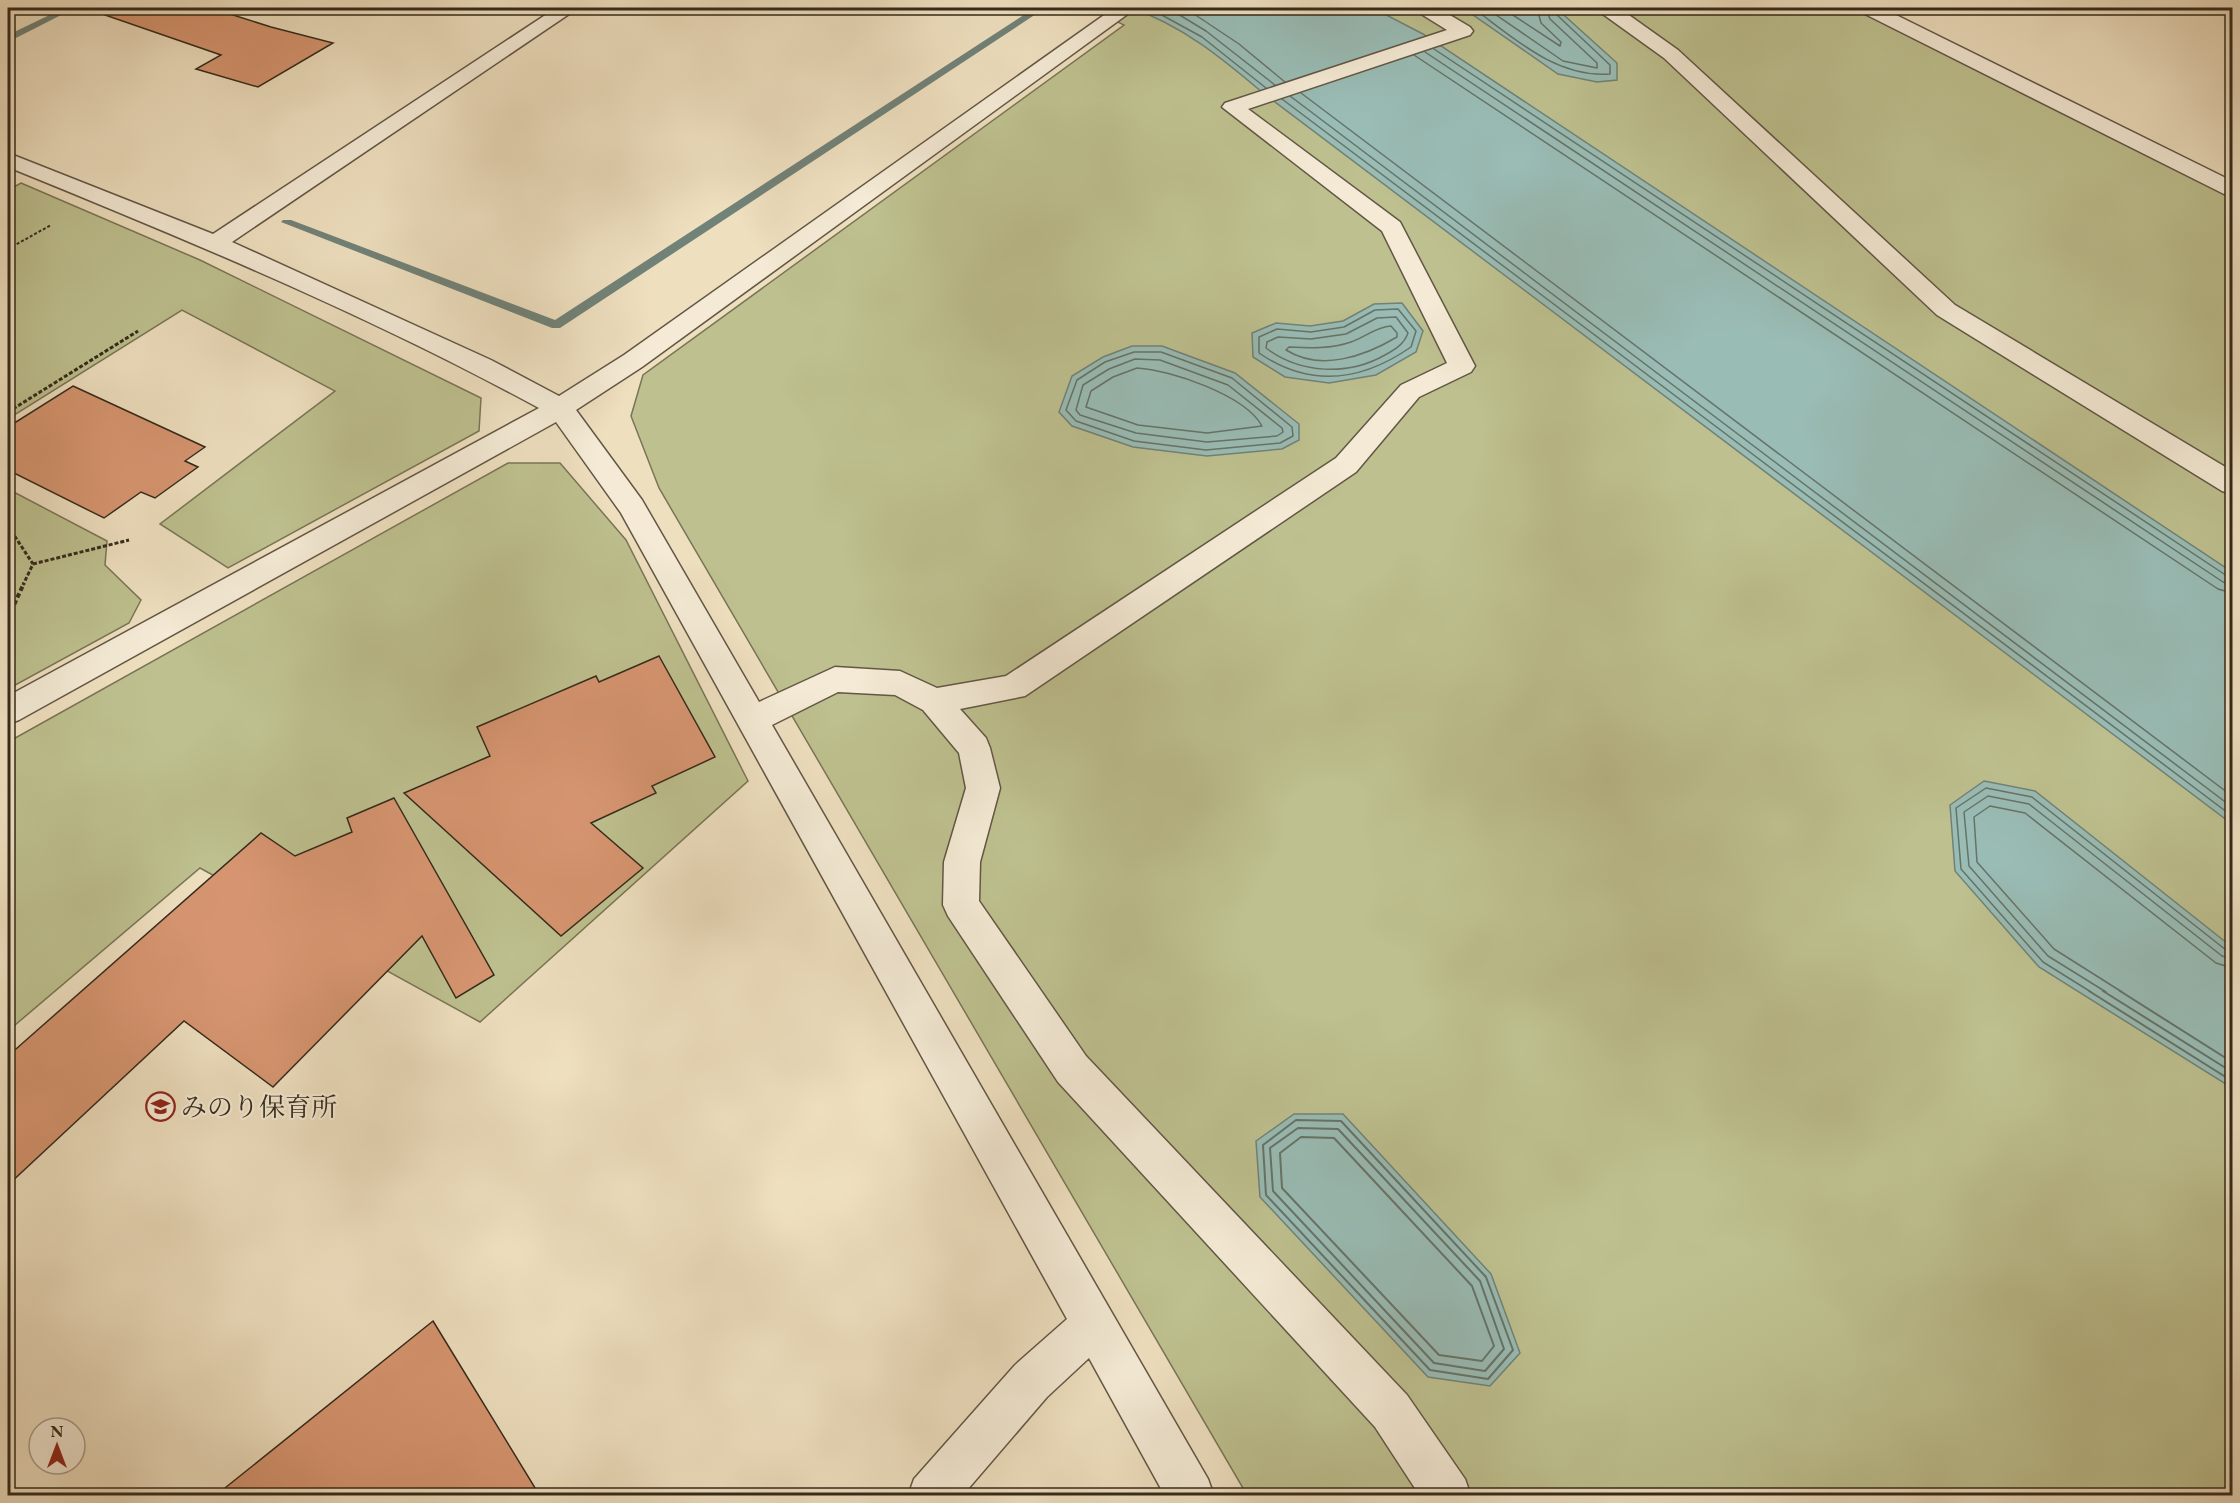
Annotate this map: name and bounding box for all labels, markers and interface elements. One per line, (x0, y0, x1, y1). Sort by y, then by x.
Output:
place label: みのり保育所 (181, 1090, 337, 1124)
school or university icon: みのり保育所 (144, 1091, 176, 1123)
north arrow (27, 1416, 87, 1476)
text: N (51, 1421, 64, 1442)

